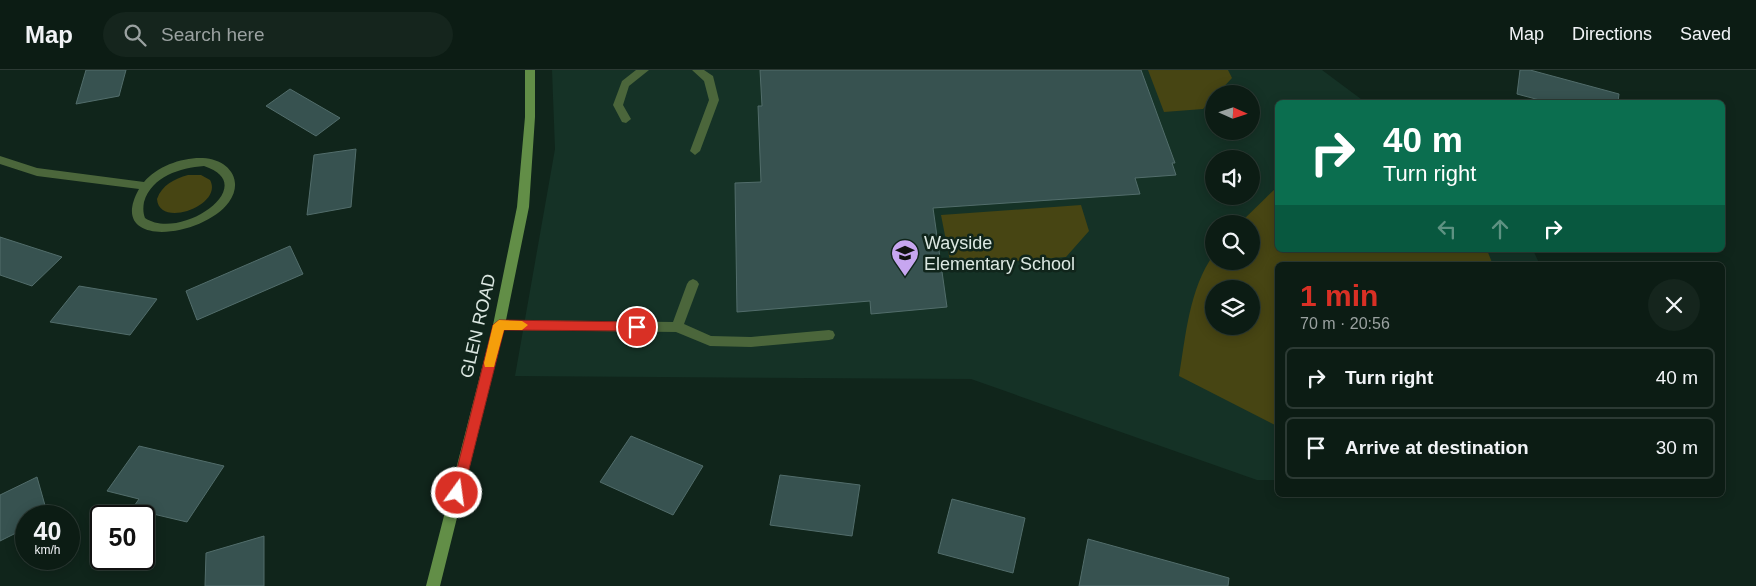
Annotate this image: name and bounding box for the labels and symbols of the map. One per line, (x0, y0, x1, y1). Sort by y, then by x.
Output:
north arrow (1205, 85, 1260, 140)
place label: Wayside Elementary School (924, 233, 1075, 274)
school or university icon: Wayside Elementary School (890, 238, 920, 277)
street label: GLEN ROAD (456, 272, 500, 380)
pin (616, 306, 658, 348)
position arrow (430, 466, 482, 518)
speed limit sign: 50 (90, 505, 155, 570)

